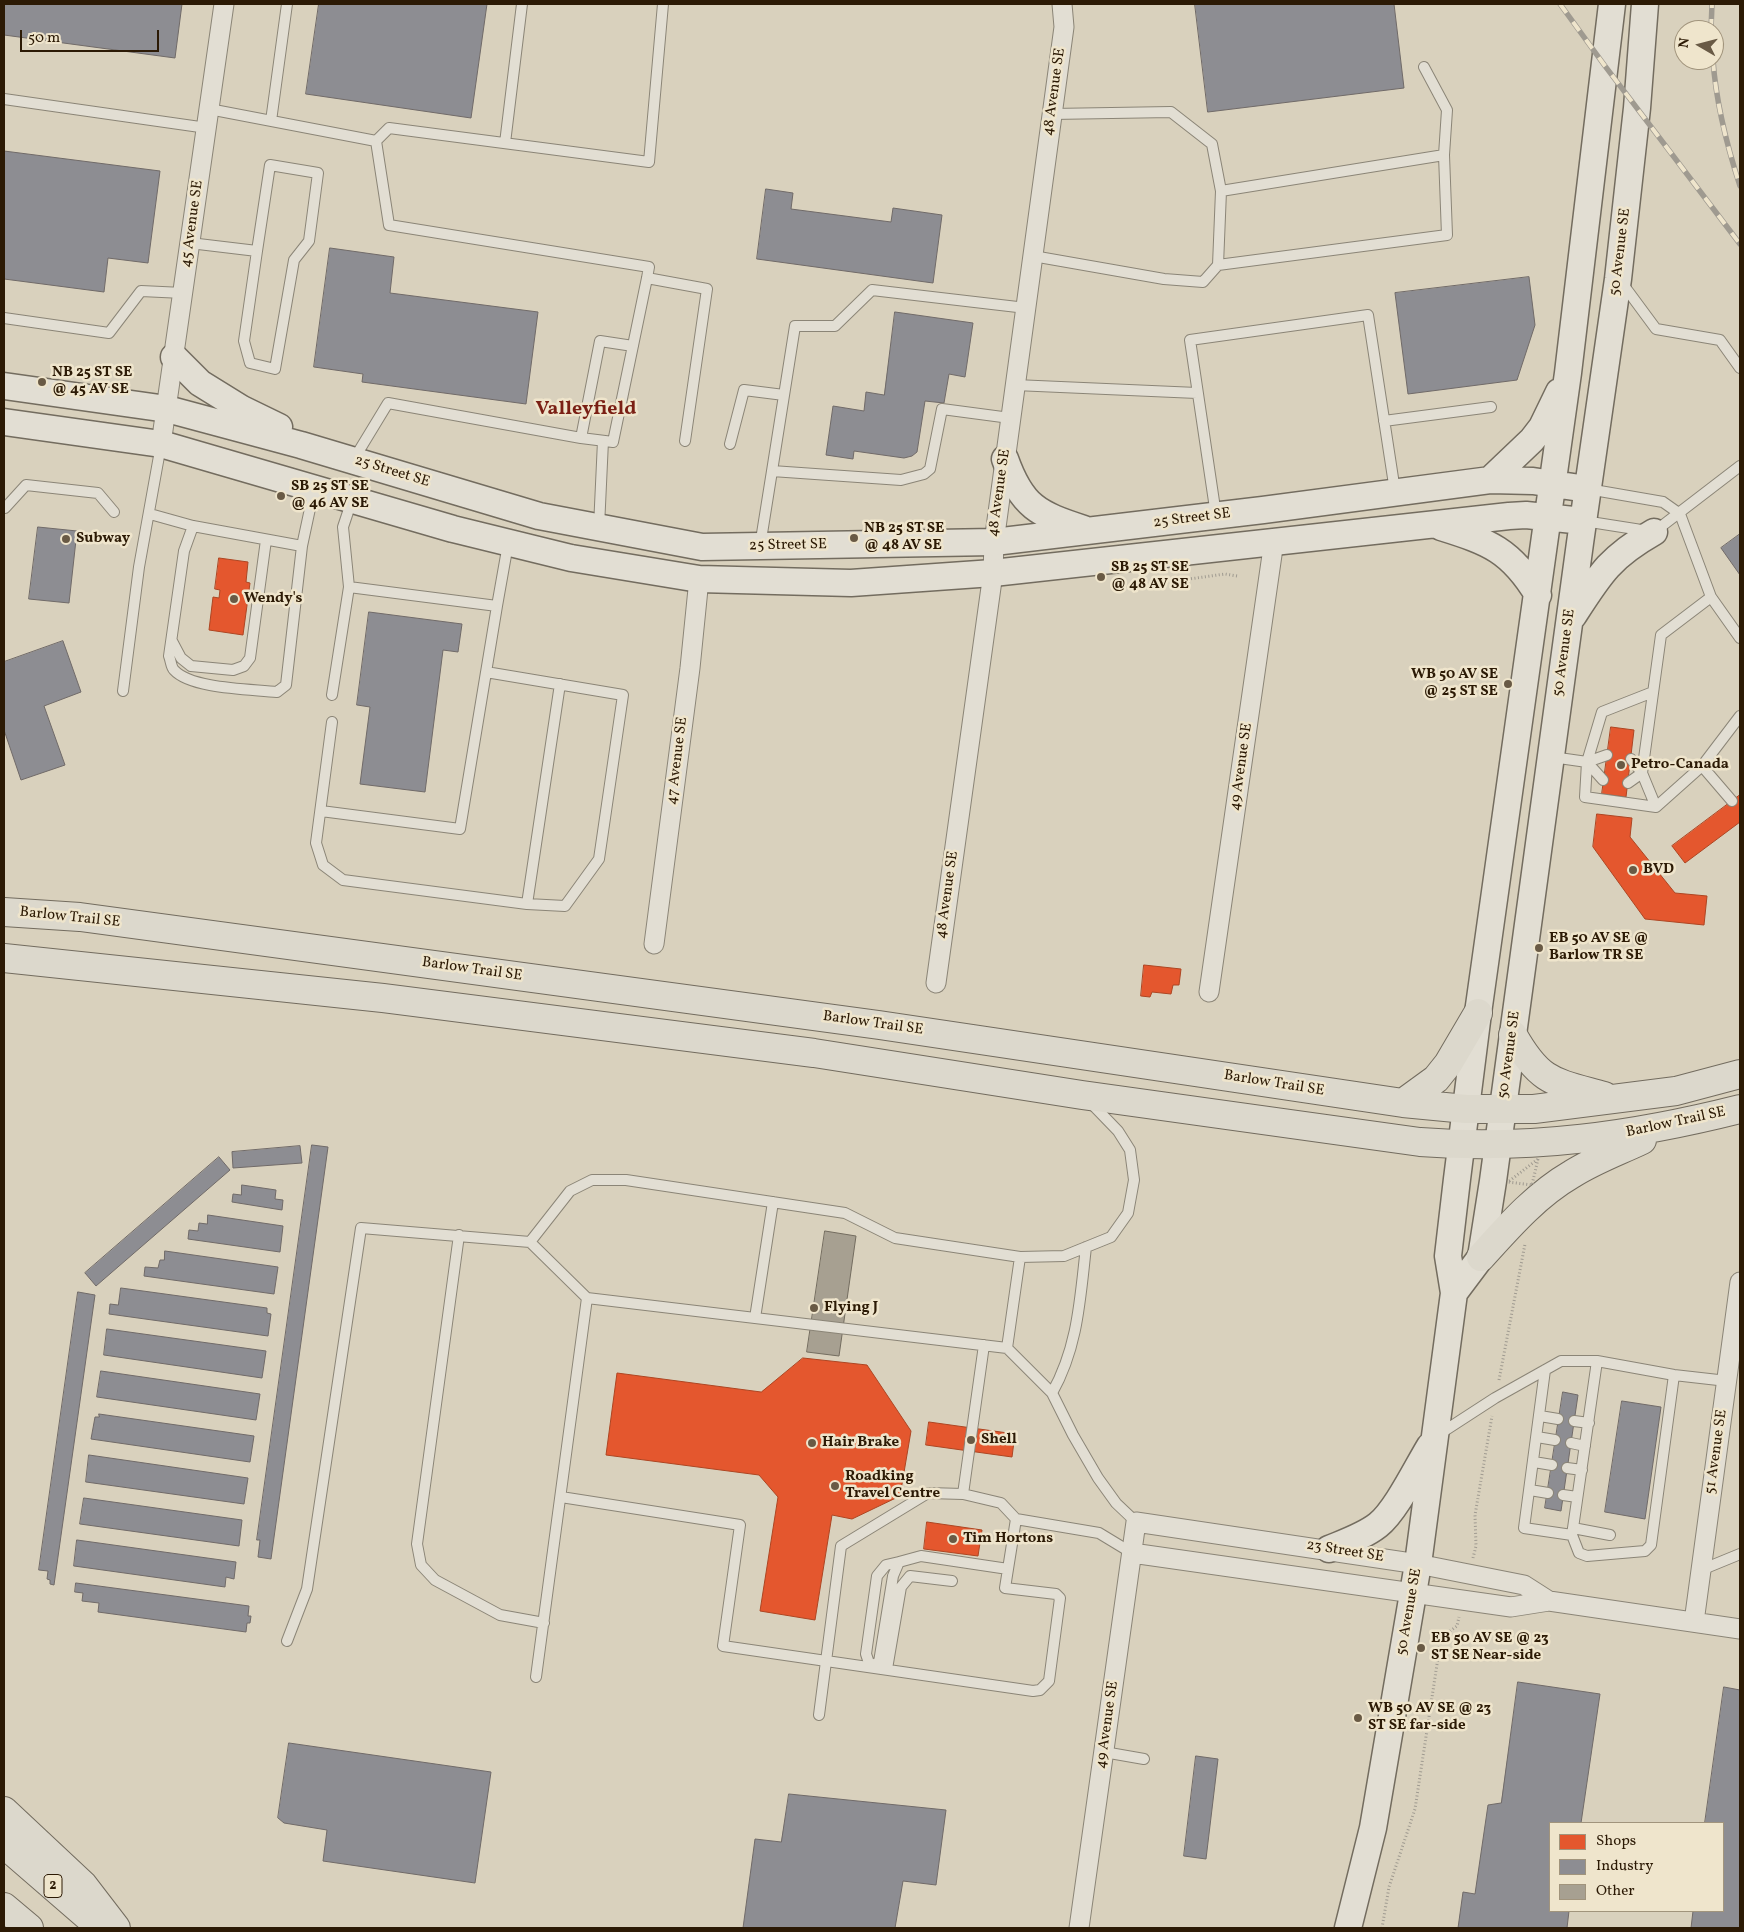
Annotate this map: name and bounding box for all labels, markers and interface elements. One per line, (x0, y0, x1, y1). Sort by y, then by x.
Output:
scale bar (22, 20, 161, 52)
north arrow (1674, 20, 1724, 70)
text: 50 m (28, 28, 60, 49)
text: N (1675, 37, 1695, 49)
street label: 48 Avenue SE (1040, 47, 1070, 137)
street label: 45 Avenue SE (178, 179, 208, 269)
street label: 50 Avenue SE (1607, 207, 1635, 297)
place label: NB 25 ST SE @ 45 AV SE (52, 364, 132, 399)
marker: NB 25 ST SE @ 45 AV SE (36, 376, 48, 388)
district label: Valleyfield (535, 398, 637, 422)
street label: 48 Avenue SE (985, 448, 1015, 538)
street label: 25 Street SE (352, 452, 432, 492)
place label: SB 25 ST SE @ 46 AV SE (291, 478, 369, 513)
marker: SB 25 ST SE @ 46 AV SE (275, 490, 287, 502)
street label: 25 Street SE (1152, 505, 1232, 533)
place label: NB 25 ST SE @ 48 AV SE (864, 520, 944, 555)
place label: Subway (76, 530, 130, 548)
marker: NB 25 ST SE @ 48 AV SE (848, 532, 860, 544)
marker: Subway (60, 533, 72, 545)
street label: 25 Street SE (749, 536, 827, 556)
place label: SB 25 ST SE @ 48 AV SE (1111, 559, 1189, 594)
marker: SB 25 ST SE @ 48 AV SE (1095, 571, 1107, 583)
place label: Wendy's (244, 590, 302, 608)
marker: Wendy's (228, 593, 240, 605)
street label: 50 Avenue SE (1550, 608, 1580, 698)
place label: WB 50 AV SE @ 25 ST SE (1411, 666, 1498, 701)
marker: WB 50 AV SE @ 25 ST SE (1502, 678, 1514, 690)
street label: 47 Avenue SE (664, 716, 692, 806)
street label: 49 Avenue SE (1227, 722, 1257, 812)
place label: Petro-Canada (1631, 756, 1729, 774)
marker: Petro-Canada (1615, 759, 1627, 771)
street label: 48 Avenue SE (933, 850, 963, 940)
place label: BVD (1643, 861, 1674, 879)
marker: BVD (1627, 864, 1639, 876)
street label: Barlow Trail SE (19, 904, 121, 932)
place label: EB 50 AV SE @ Barlow TR SE (1549, 930, 1648, 965)
marker: EB 50 AV SE @ Barlow TR SE (1533, 942, 1545, 954)
street label: Barlow Trail SE (421, 954, 523, 986)
street label: Barlow Trail SE (822, 1008, 924, 1040)
street label: 50 Avenue SE (1495, 1010, 1525, 1100)
street label: Barlow Trail SE (1223, 1067, 1325, 1101)
street label: Barlow Trail SE (1625, 1104, 1727, 1142)
place label: Flying J (824, 1299, 878, 1317)
marker: Flying J (808, 1302, 820, 1314)
street label: 51 Avenue SE (1702, 1408, 1732, 1496)
place label: Shell (981, 1431, 1017, 1449)
place label: Hair Brake (822, 1434, 899, 1452)
marker: Shell (965, 1434, 977, 1446)
marker: Hair Brake (806, 1437, 818, 1449)
place label: Roadking Travel Centre (845, 1468, 940, 1503)
marker: Roadking Travel Centre (829, 1480, 841, 1492)
place label: Tim Hortons (963, 1530, 1053, 1548)
marker: Tim Hortons (947, 1533, 959, 1545)
street label: 23 Street SE (1305, 1537, 1385, 1567)
street label: 50 Avenue SE (1393, 1567, 1427, 1657)
place label: EB 50 AV SE @ 23 ST SE Near-side (1431, 1630, 1549, 1665)
marker: EB 50 AV SE @ 23 ST SE Near-side (1415, 1642, 1427, 1654)
street label: 49 Avenue SE (1093, 1680, 1123, 1770)
place label: WB 50 AV SE @ 23 ST SE far-side (1368, 1700, 1491, 1735)
marker: WB 50 AV SE @ 23 ST SE far-side (1352, 1712, 1364, 1724)
legend (1549, 1822, 1724, 1912)
text: Shops (1596, 1831, 1636, 1852)
text: Industry (1596, 1856, 1653, 1877)
road number: 2 (44, 1874, 62, 1898)
text: Other (1596, 1881, 1635, 1902)

